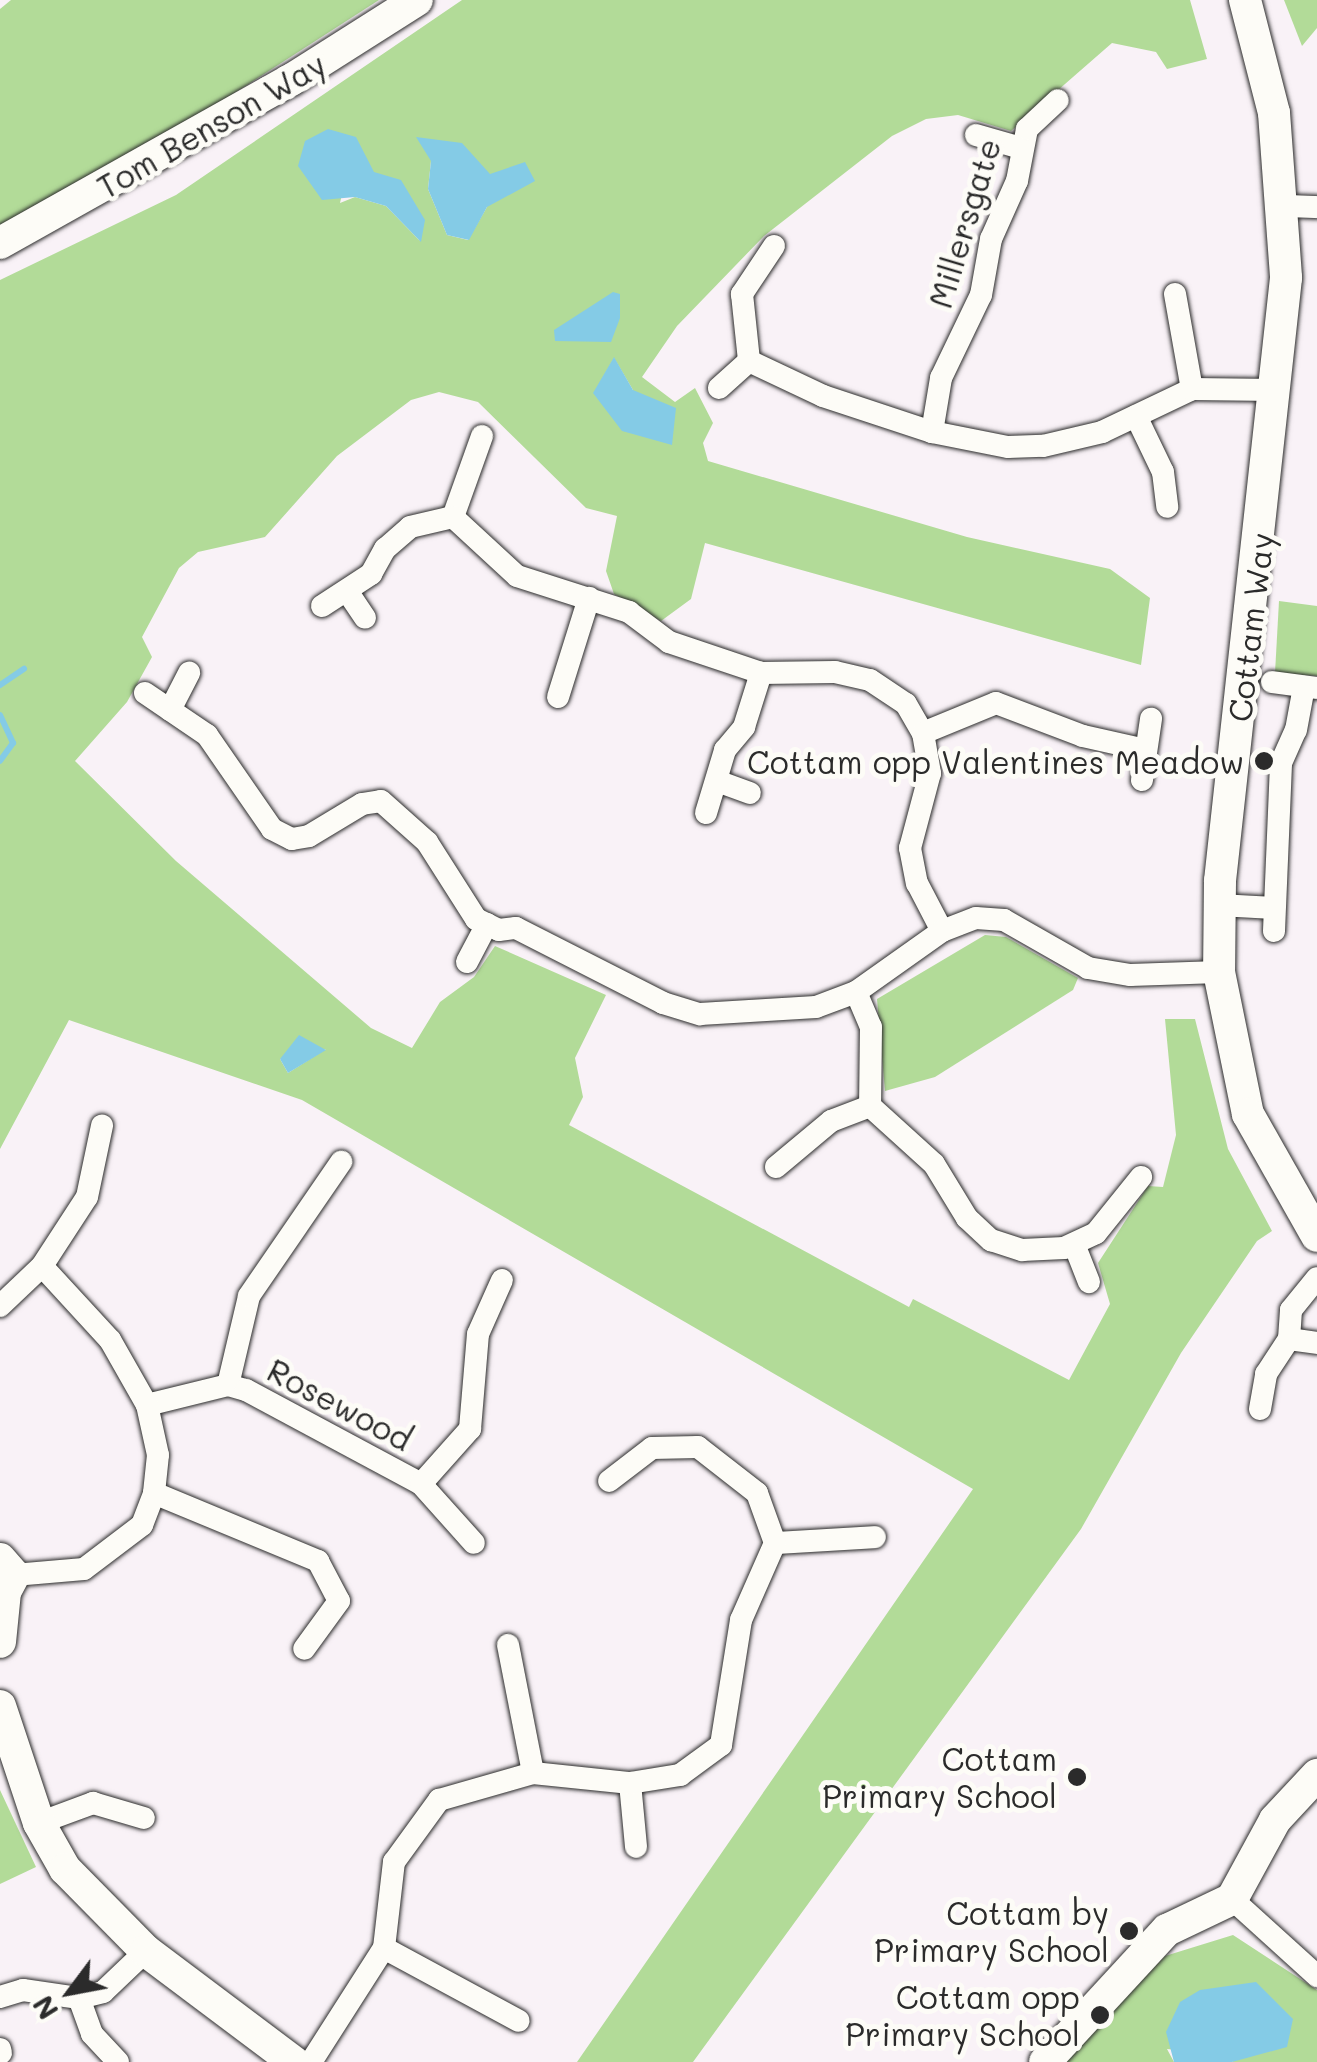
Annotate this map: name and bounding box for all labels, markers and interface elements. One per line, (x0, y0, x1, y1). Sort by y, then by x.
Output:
street label: Tom Benson Way (90, 44, 332, 206)
street label: Millersgate (920, 134, 1008, 312)
street label: Cottam Way (1219, 530, 1281, 724)
place label: Cottam opp Valentines Meadow (747, 742, 1244, 780)
marker: Cottam opp Valentines Meadow (1253, 750, 1275, 772)
street label: Rosewood (261, 1350, 419, 1458)
place label: Cottam Primary School (822, 1740, 1057, 1815)
marker: Cottam Primary School (1066, 1766, 1088, 1788)
place label: Cottam by Primary School (874, 1894, 1109, 1969)
marker: Cottam by Primary School (1118, 1920, 1140, 1942)
north arrow (20, 1942, 120, 2042)
place label: Cottam opp Primary School (845, 1978, 1080, 2053)
text: N (24, 1989, 65, 2026)
marker: Cottam opp Primary School (1089, 2004, 1111, 2026)

